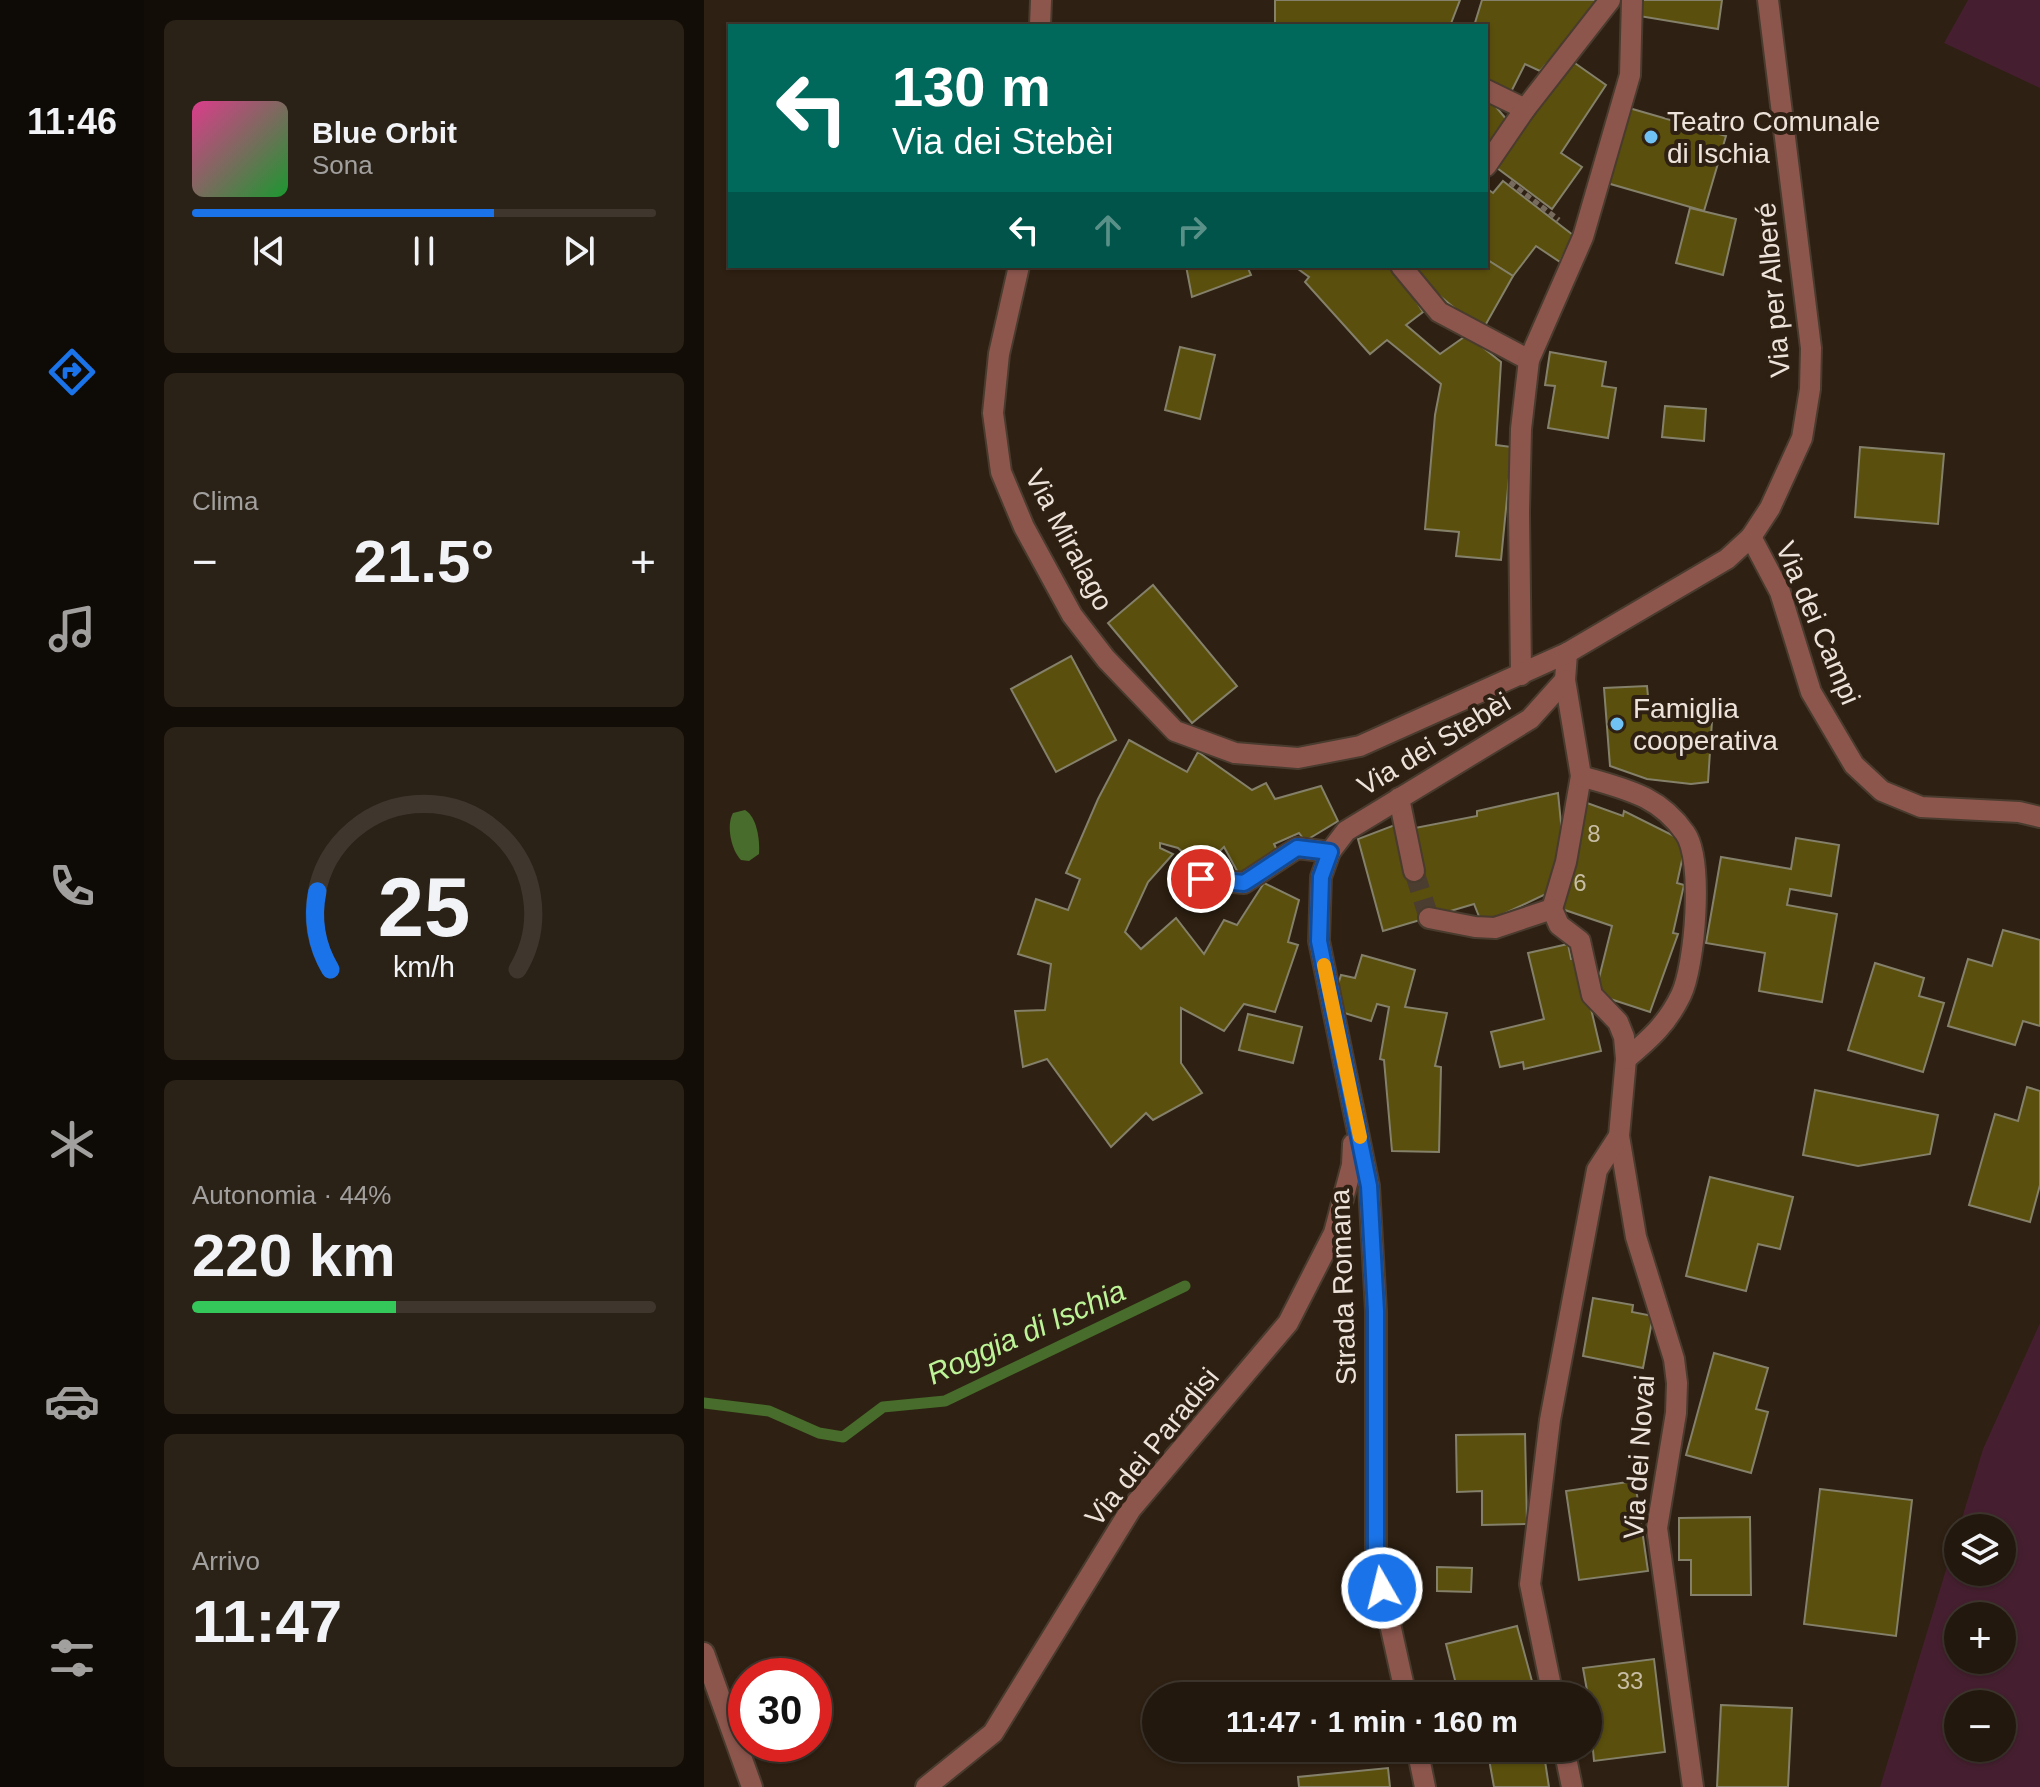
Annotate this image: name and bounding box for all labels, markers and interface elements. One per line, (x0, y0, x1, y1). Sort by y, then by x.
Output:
text: 130 m (892, 55, 1051, 118)
icon: left (760, 56, 864, 160)
text: 11:46 (27, 101, 117, 142)
place label: Teatro Comunale di Ischia (1667, 106, 1880, 169)
text: Blue Orbit (312, 116, 457, 149)
text: Via dei Stebèi (892, 121, 1114, 162)
marker: Teatro Comunale di Ischia (1642, 128, 1660, 146)
text: Sona (312, 150, 373, 180)
street label: Via per Alberé (1750, 201, 1796, 379)
icon: left (1002, 208, 1046, 252)
icon: ahead (1086, 208, 1130, 252)
icon: right (1170, 208, 1214, 252)
icon: previous (247, 229, 291, 273)
icon: pause (402, 229, 446, 273)
icon: next (557, 229, 601, 273)
icon: directions (44, 344, 100, 400)
street label: Via Miralago (1019, 464, 1119, 616)
text: Clima (192, 486, 258, 516)
text: 21.5° (354, 528, 494, 595)
text: − (192, 537, 218, 586)
text: + (630, 537, 656, 586)
street label: Via dei Campi (1770, 537, 1866, 709)
icon: music (44, 601, 100, 657)
street label: Via dei Stebèi (1352, 686, 1516, 802)
place label: Famiglia cooperativa (1633, 693, 1778, 756)
marker: Famiglia cooperativa (1608, 715, 1626, 733)
house number: 8 (1587, 820, 1601, 847)
pin (1167, 845, 1235, 913)
icon: arrive (1179, 857, 1223, 901)
icon: phone (44, 858, 100, 914)
text: 25 (378, 860, 470, 953)
house number: 6 (1573, 869, 1587, 896)
text: km/h (393, 951, 455, 983)
icon: climate (44, 1116, 100, 1172)
text: Autonomia · 44% (192, 1180, 391, 1210)
street label: Strada Romana (1324, 1188, 1362, 1386)
text: 220 km (192, 1222, 396, 1289)
water label: Roggia di Ischia (922, 1274, 1130, 1390)
street label: Via dei Paradisi (1079, 1362, 1225, 1532)
icon: car (44, 1373, 100, 1429)
street label: Via dei Novai (1618, 1374, 1660, 1540)
map controls (1944, 1514, 2016, 1762)
button: layers (1944, 1514, 2016, 1586)
text: Arrivo (192, 1546, 260, 1576)
position arrow (1340, 1546, 1424, 1630)
text: 11:47 (192, 1588, 342, 1655)
button: + (1944, 1602, 2016, 1674)
icon: filters (44, 1630, 100, 1686)
speed limit sign: 30 (728, 1658, 832, 1762)
house number: 33 (1617, 1667, 1643, 1694)
button: − (1944, 1690, 2016, 1762)
text: 11:47 · 1 min · 160 m (1226, 1705, 1518, 1738)

